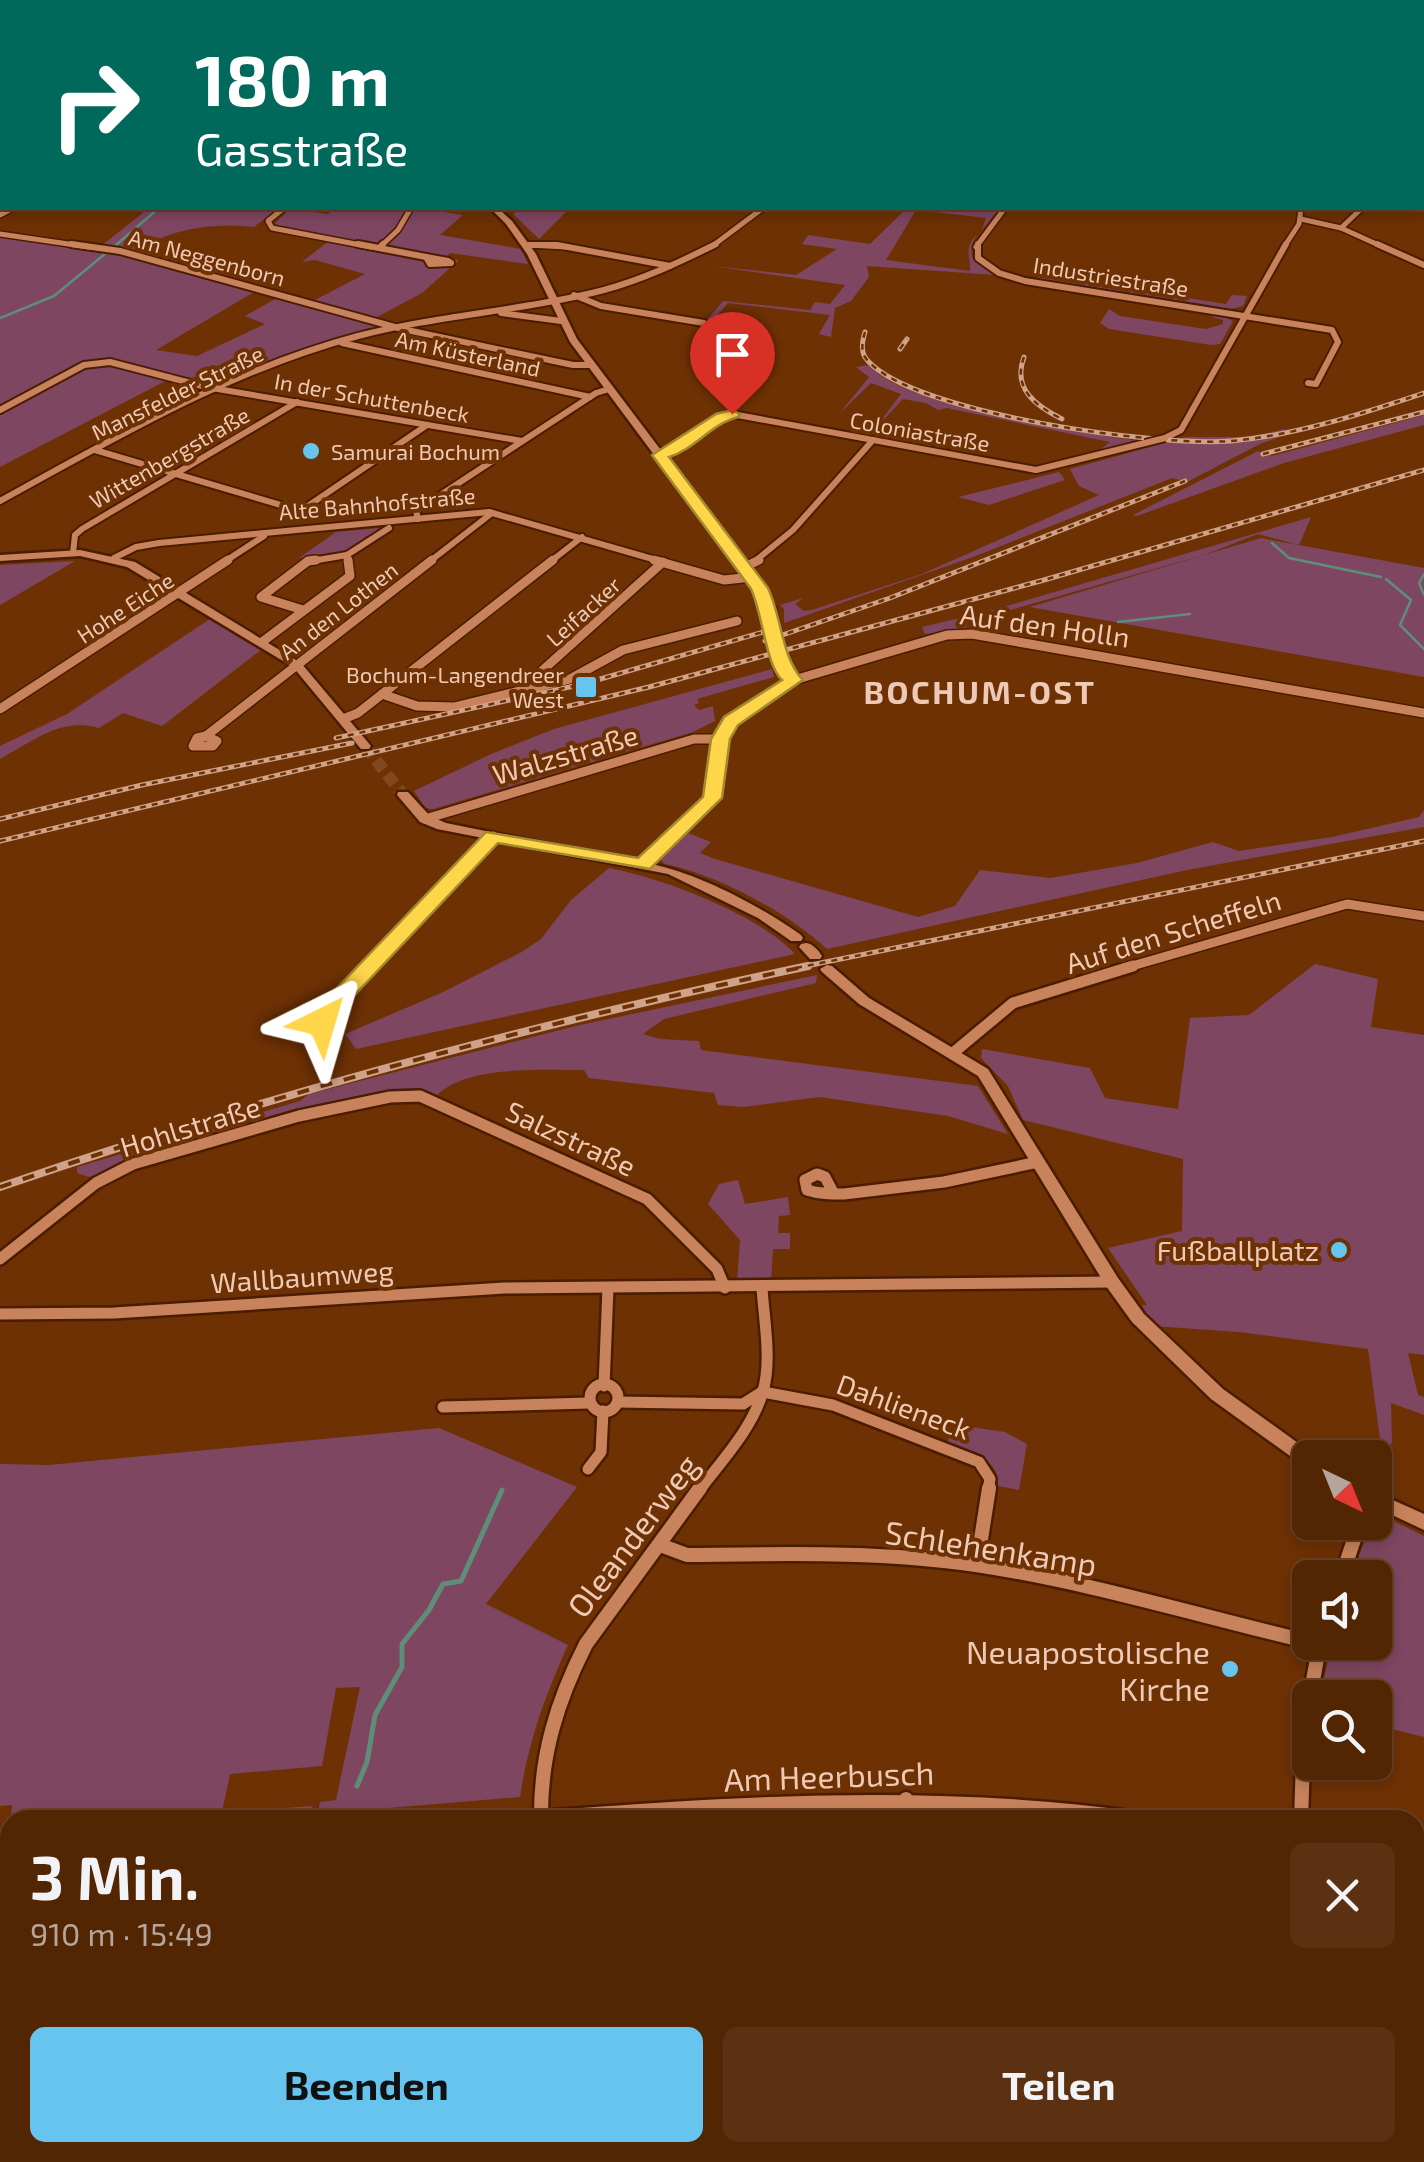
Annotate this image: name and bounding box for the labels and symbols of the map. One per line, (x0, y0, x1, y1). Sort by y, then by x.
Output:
street label: Am Neggenborn (126, 224, 288, 290)
street label: Industriestraße (1032, 251, 1190, 301)
pin (690, 312, 775, 415)
street label: Am Küsterland (393, 325, 543, 381)
street label: Mansfelder Straße (87, 339, 267, 445)
street label: In der Schuttenbeck (273, 367, 471, 427)
street label: Wittenbergstraße (84, 401, 254, 513)
street label: Coloniastraße (848, 406, 992, 456)
place label: Samurai Bochum (331, 438, 500, 464)
marker: Samurai Bochum (300, 440, 322, 462)
street label: Alte Bahnhofstraße (278, 481, 476, 525)
street label: An den Lothen (274, 556, 402, 664)
street label: Hohe Eiche (72, 566, 178, 648)
street label: Leifacker (540, 571, 626, 651)
street label: Auf den Holln (958, 596, 1132, 654)
place label: Bochum-Langendreer West (346, 661, 564, 712)
district label: BOCHUM-OST (864, 672, 1096, 710)
marker: Bochum-Langendreer West (573, 674, 599, 700)
street label: Walzstraße (488, 717, 642, 791)
street label: Auf den Scheffeln (1061, 882, 1285, 980)
position arrow (270, 970, 374, 1074)
street label: Hohlstraße (116, 1089, 264, 1163)
street label: Salzstraße (501, 1093, 641, 1183)
place label: Fußballplatz (1157, 1233, 1319, 1267)
marker: Fußballplatz (1328, 1239, 1350, 1261)
street label: Wallbaumweg (209, 1253, 395, 1299)
street label: Dahlieneck (833, 1366, 975, 1446)
north arrow (1292, 1440, 1392, 1540)
street label: Oleanderweg (558, 1446, 706, 1624)
street label: Schlehenkamp (882, 1512, 1100, 1582)
place label: Neuapostolische Kirche (966, 1632, 1210, 1707)
marker: Neuapostolische Kirche (1219, 1658, 1241, 1680)
street label: Am Heerbusch (723, 1752, 935, 1798)

